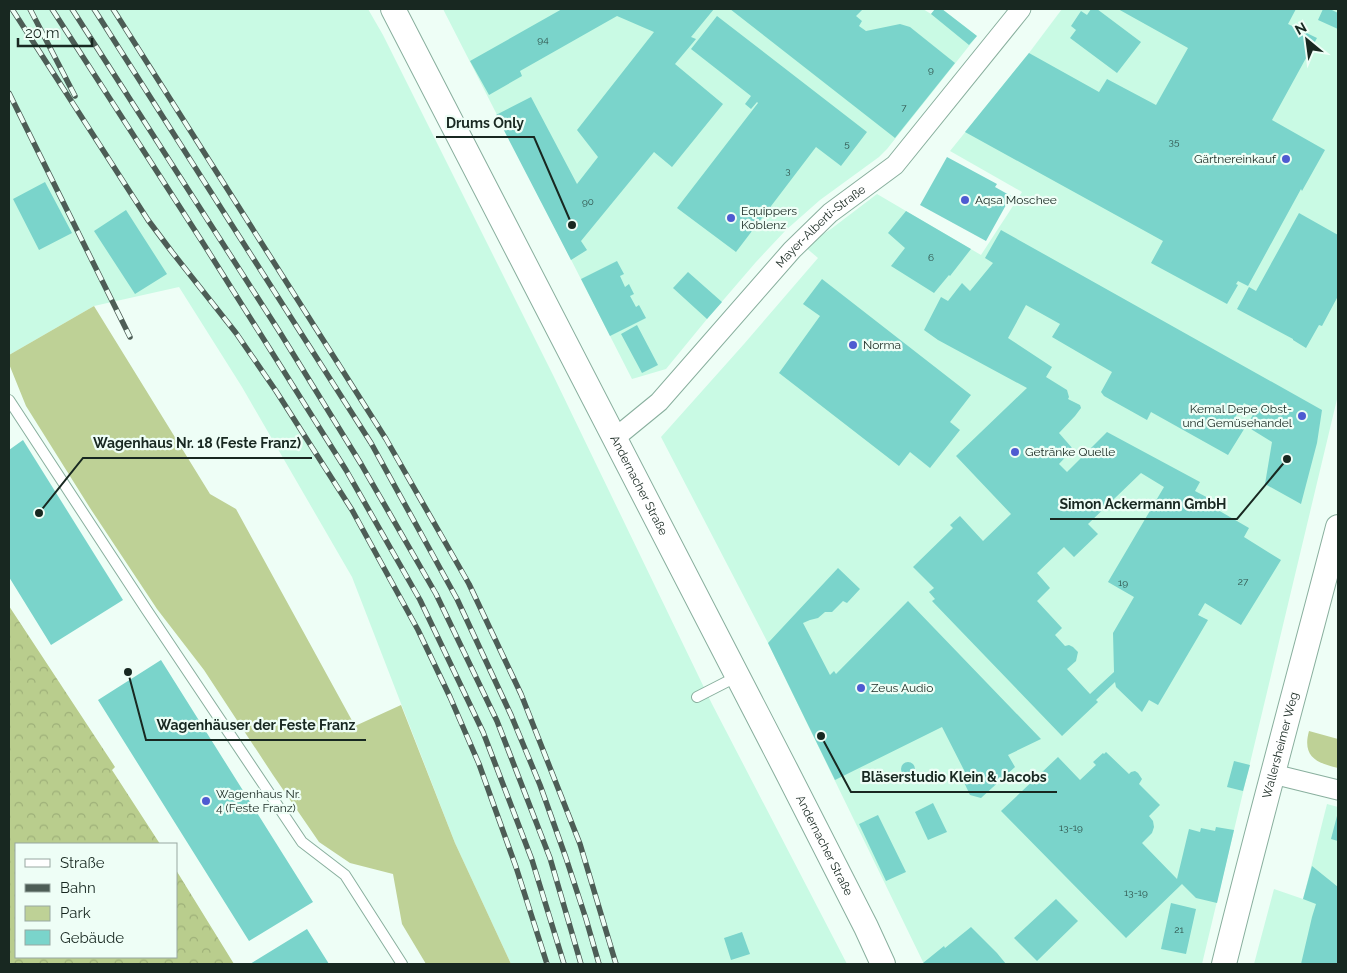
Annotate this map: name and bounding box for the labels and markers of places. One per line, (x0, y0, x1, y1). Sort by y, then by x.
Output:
callout: Drums Only (436, 108, 534, 137)
place label: Gärtnereinkauf (1194, 152, 1277, 166)
marker: Gärtnereinkauf (1280, 153, 1292, 165)
place label: Aqsa Moschee (975, 193, 1057, 207)
marker: Aqsa Moschee (959, 194, 971, 206)
place label: Equippers Koblenz (741, 204, 797, 232)
marker: Equippers Koblenz (725, 212, 737, 224)
place label: Norma (863, 338, 901, 352)
marker: Norma (847, 339, 859, 351)
place label: Kemal Depe Obst- und Gemüsehandel (1182, 402, 1293, 430)
marker: Kemal Depe Obst- und Gemüsehandel (1296, 410, 1308, 422)
callout: Wagenhaus Nr. 18 (Feste Franz) (83, 429, 312, 458)
place label: Getränke Quelle (1025, 445, 1115, 459)
marker: Getränke Quelle (1009, 446, 1021, 458)
callout: Simon Ackermann GmbH (1050, 490, 1237, 519)
place label: Zeus Audio (871, 681, 933, 695)
marker: Zeus Audio (855, 682, 867, 694)
callout: Wagenhäuser der Feste Franz (146, 711, 366, 740)
callout: Bläserstudio Klein & Jacobs (851, 763, 1057, 792)
place label: Wagenhaus Nr. 4 (Feste Franz) (216, 787, 300, 815)
marker: Wagenhaus Nr. 4 (Feste Franz) (200, 795, 212, 807)

